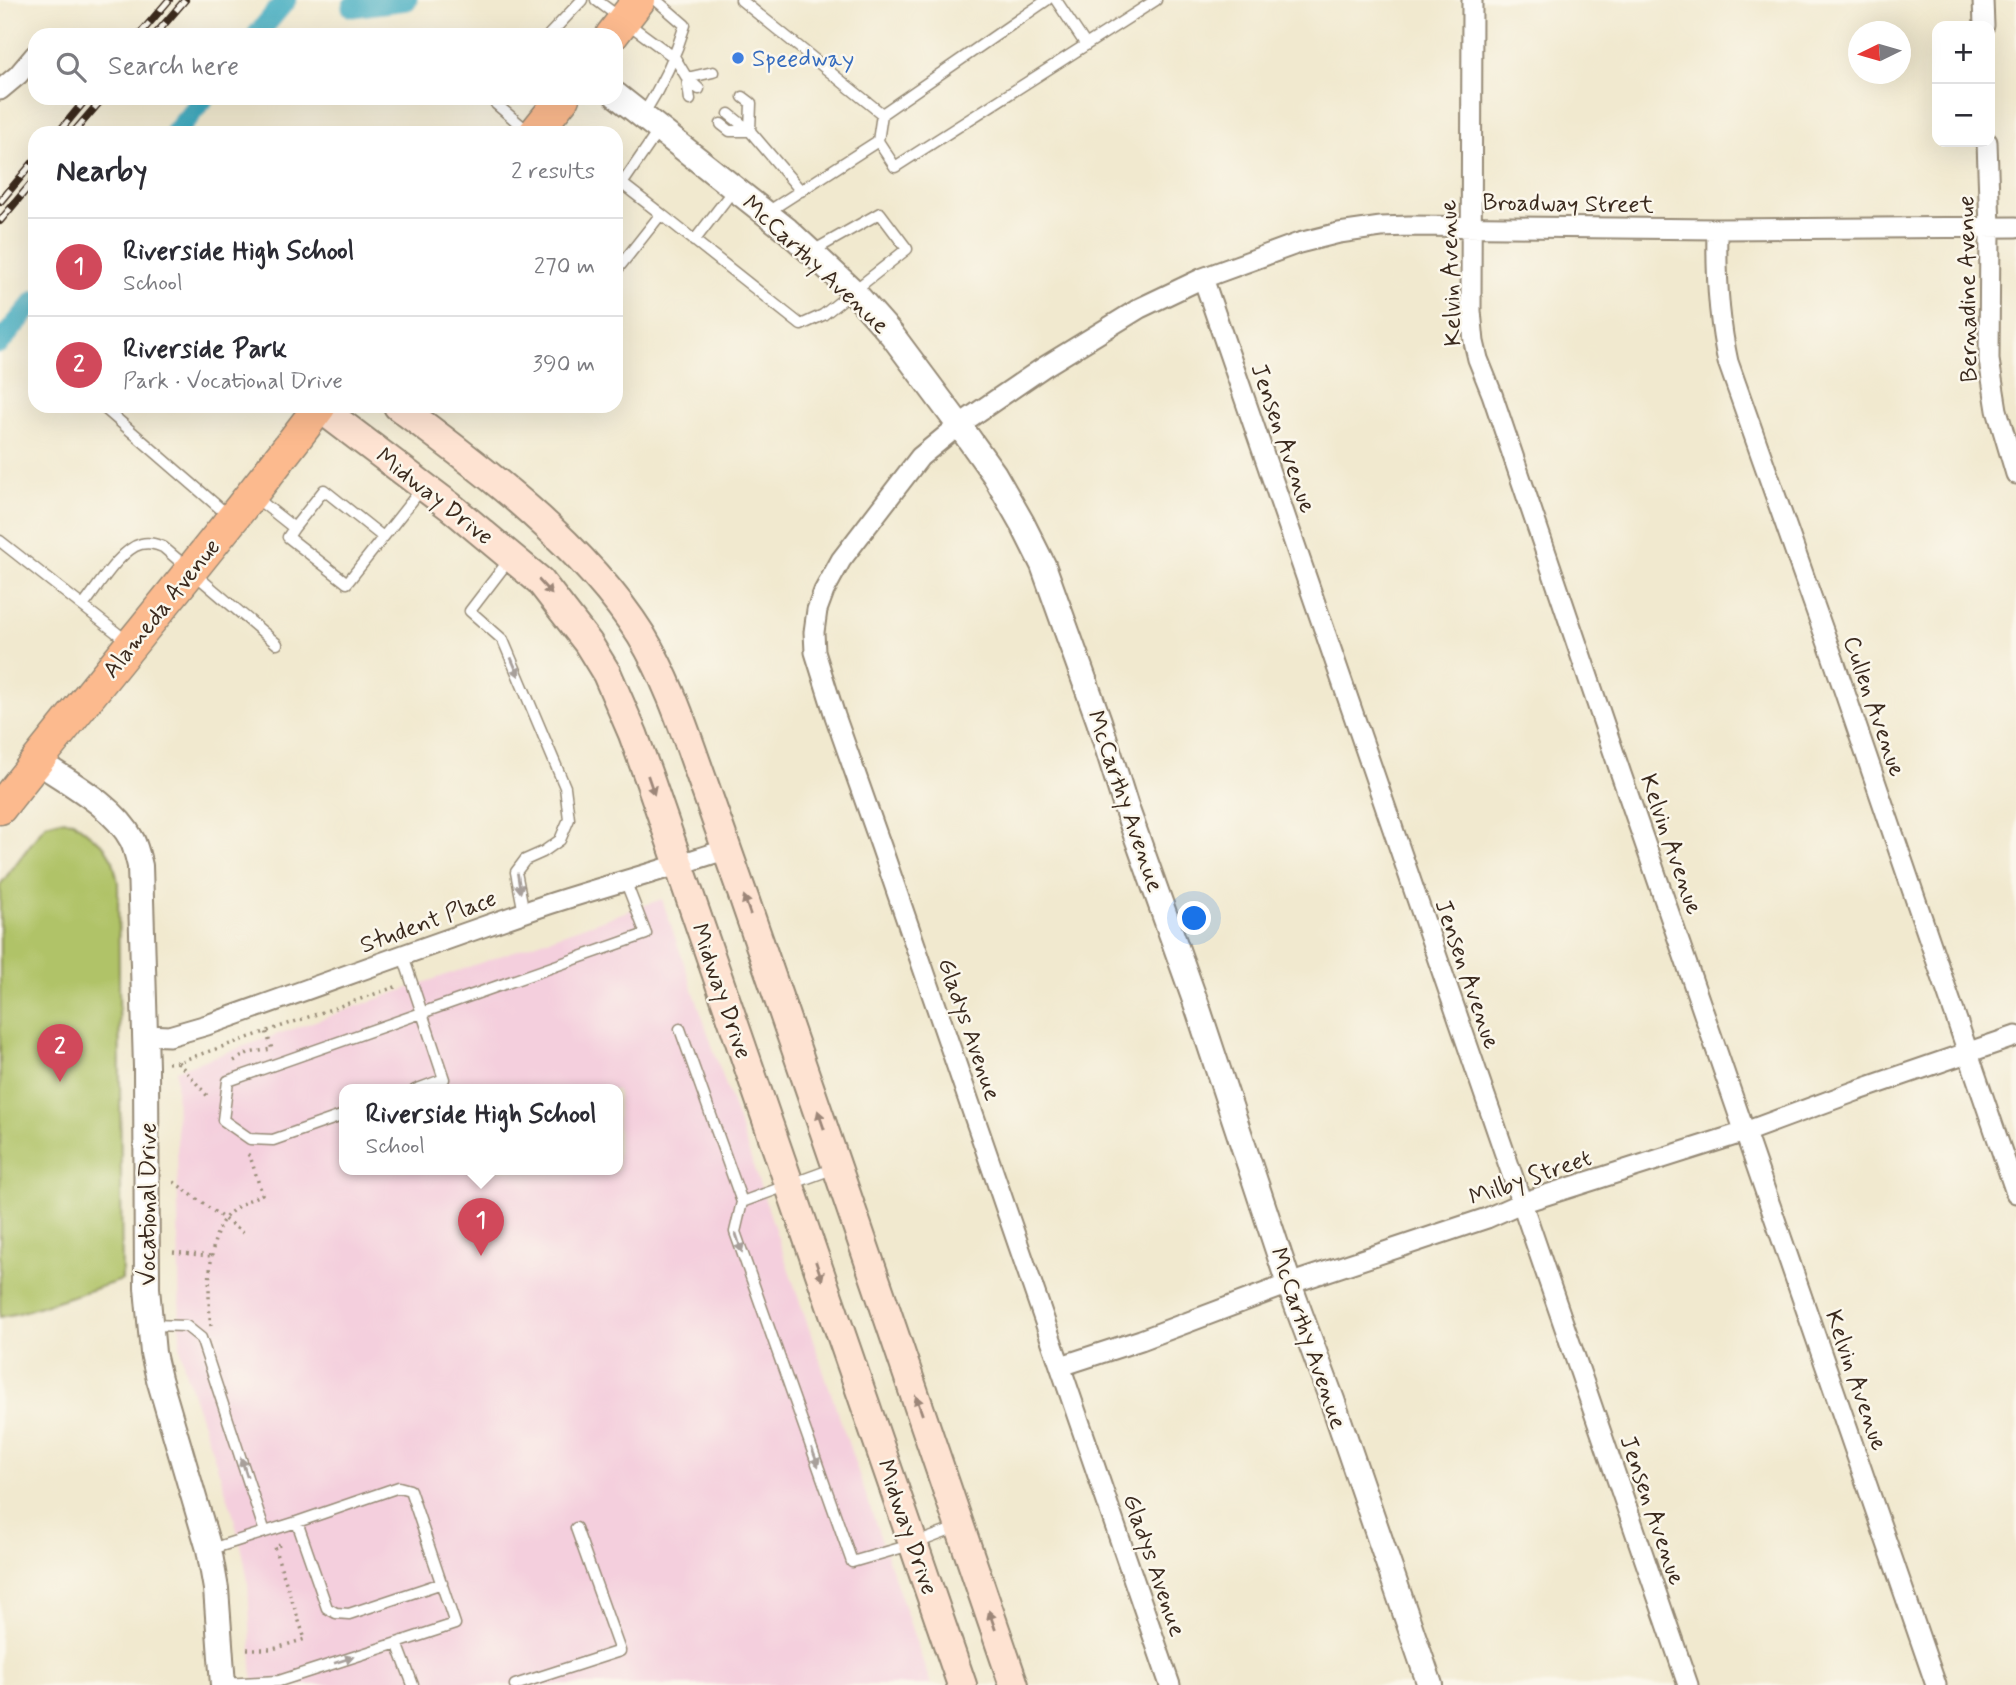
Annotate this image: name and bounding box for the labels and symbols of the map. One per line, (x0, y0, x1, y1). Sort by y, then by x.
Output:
north arrow (1848, 21, 1911, 84)
place label: Speedway (752, 44, 854, 75)
marker: Speedway (730, 50, 746, 66)
street label: Broadway Street (1482, 188, 1654, 221)
street label: McCarthy Avenue (735, 189, 895, 341)
street label: Bernadine Avenue (1951, 195, 1986, 383)
street label: Kelvin Avenue (1433, 199, 1470, 347)
street label: Jensen Avenue (1243, 360, 1323, 517)
street label: Midway Drive (369, 442, 499, 553)
street label: Alameda Avenue (96, 533, 228, 685)
one-way arrow (537, 578, 552, 595)
street label: Cullen Avenue (1835, 632, 1912, 781)
one-way arrow (509, 657, 520, 678)
street label: McCarthy Avenue (1079, 707, 1170, 897)
street label: Kelvin Avenue (1632, 770, 1709, 919)
one-way arrow (647, 775, 657, 796)
one-way arrow (514, 872, 525, 894)
street label: Student Place (356, 883, 501, 961)
one-way arrow (741, 895, 752, 916)
street label: Jensen Avenue (1427, 896, 1507, 1053)
your location (1177, 901, 1211, 935)
street label: Midway Drive (683, 920, 758, 1063)
street label: Gladys Avenue (930, 954, 1008, 1105)
pin: 2 (37, 1024, 83, 1082)
one-way arrow (815, 1110, 826, 1131)
street label: Vocational Drive (133, 1122, 164, 1286)
street label: Milby Street (1465, 1143, 1596, 1214)
pin: 1 (458, 1198, 504, 1256)
one-way arrow (734, 1232, 745, 1253)
street label: McCarthy Avenue (1262, 1244, 1353, 1434)
one-way arrow (814, 1261, 825, 1282)
street label: Kelvin Avenue (1817, 1306, 1894, 1455)
one-way arrow (913, 1394, 924, 1415)
street label: Jensen Avenue (1612, 1432, 1692, 1589)
one-way arrow (809, 1447, 820, 1468)
one-way arrow (238, 1456, 248, 1477)
street label: Midway Drive (869, 1456, 944, 1599)
street label: Gladys Avenue (1115, 1490, 1193, 1641)
one-way arrow (986, 1610, 997, 1631)
one-way arrow (333, 1654, 354, 1665)

